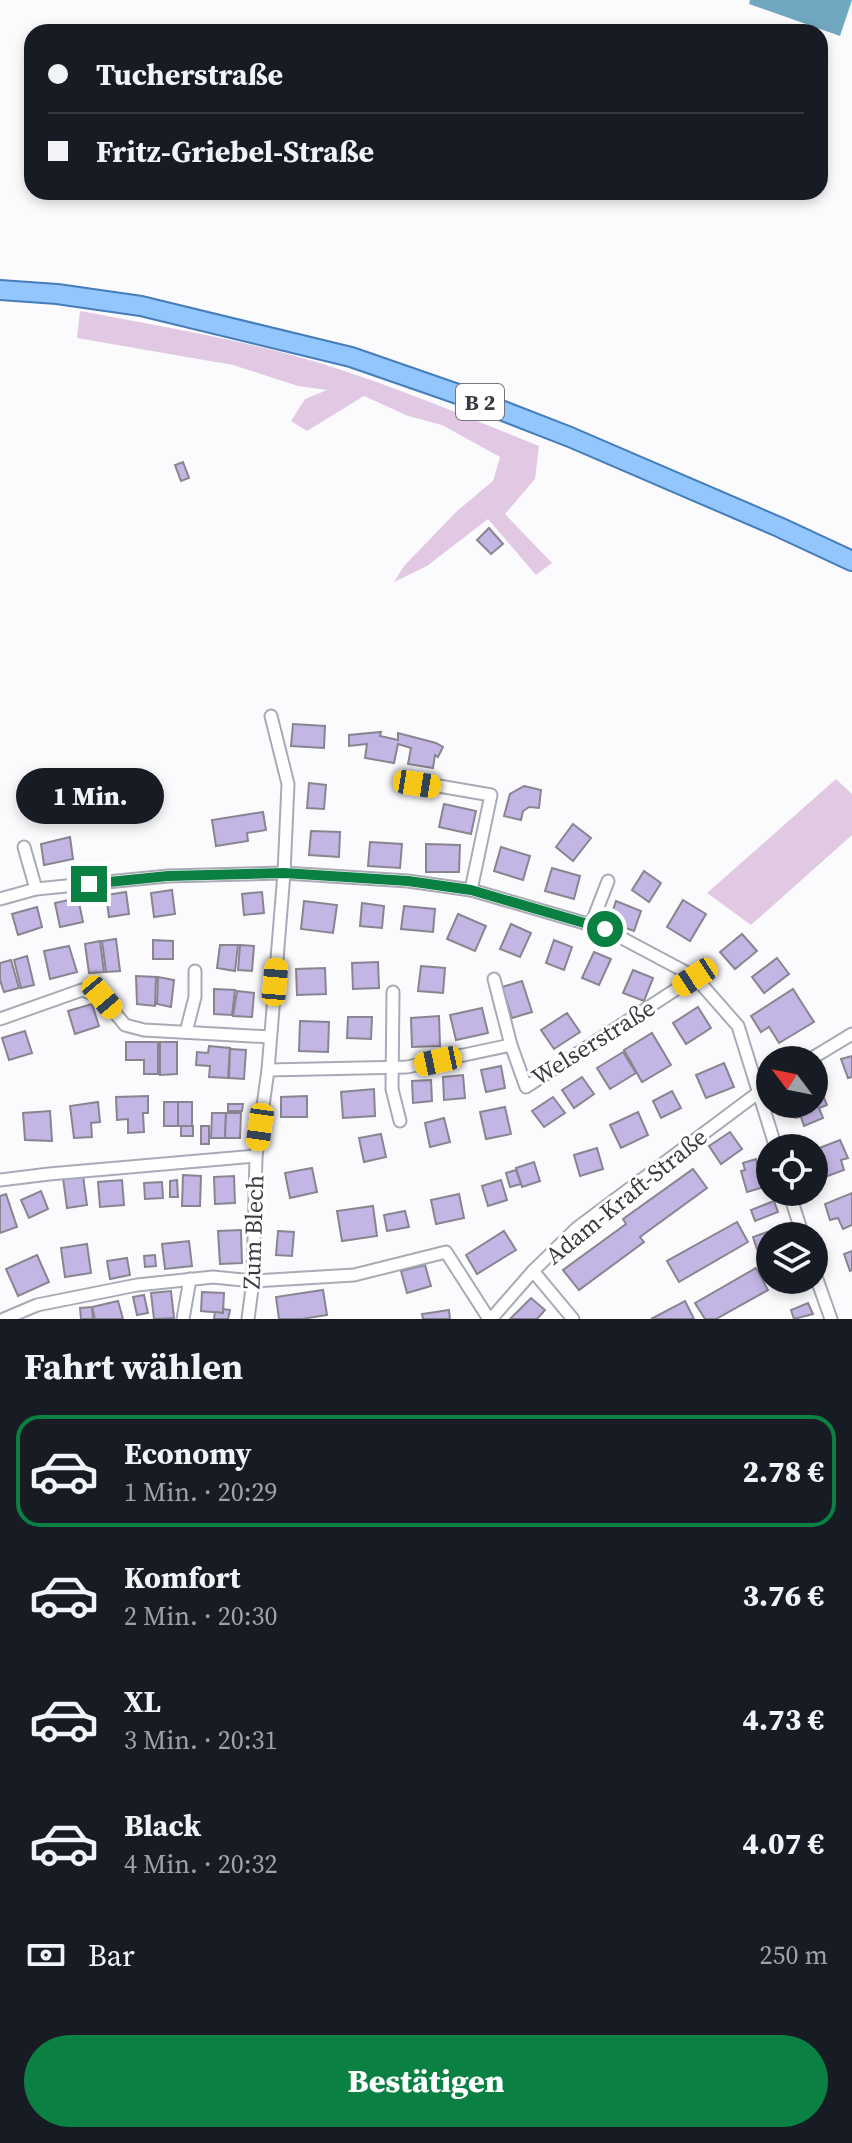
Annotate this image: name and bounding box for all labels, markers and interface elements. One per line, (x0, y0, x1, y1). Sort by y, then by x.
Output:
text: Tucherstraße (96, 54, 283, 95)
text: Fritz-Griebel-Straße (96, 131, 374, 172)
road number: B 2 (456, 384, 504, 420)
callout: 1 Min. (15, 768, 163, 824)
car (391, 768, 443, 800)
text: 1 Min. (52, 778, 128, 814)
route end (71, 866, 107, 902)
route start (587, 911, 623, 947)
car (668, 954, 722, 1000)
car (261, 957, 289, 1007)
car (77, 971, 127, 1023)
street label: Welserstraße (525, 991, 661, 1093)
car (412, 1044, 464, 1078)
north arrow (756, 1046, 828, 1118)
map controls (756, 1046, 828, 1294)
car (245, 1102, 275, 1152)
street label: Adam-Kraft-Straße (538, 1120, 714, 1272)
button: locate (756, 1134, 828, 1206)
street label: Zum Blech (235, 1174, 271, 1290)
button: layers (756, 1222, 828, 1294)
text: Fahrt wählen (24, 1342, 243, 1391)
text: Economy (124, 1433, 252, 1474)
icon: car (28, 1435, 100, 1507)
text: 2.78 € (743, 1451, 824, 1492)
text: 1 Min. · 20:29 (124, 1474, 278, 1510)
text: Komfort (124, 1557, 241, 1598)
icon: car (28, 1559, 100, 1631)
text: 3.76 € (743, 1575, 824, 1616)
text: 2 Min. · 20:30 (124, 1598, 278, 1634)
text: XL (124, 1681, 161, 1722)
icon: car (28, 1683, 100, 1755)
text: 4.73 € (743, 1699, 824, 1740)
text: 3 Min. · 20:31 (124, 1722, 278, 1758)
text: Black (124, 1805, 201, 1846)
icon: car (28, 1807, 100, 1879)
text: 4.07 € (743, 1823, 824, 1864)
text: 4 Min. · 20:32 (124, 1846, 278, 1882)
icon: cash (24, 1933, 68, 1977)
text: Bar (88, 1935, 135, 1976)
text: 250 m (760, 1937, 828, 1973)
button: Bestätigen (24, 2035, 828, 2127)

